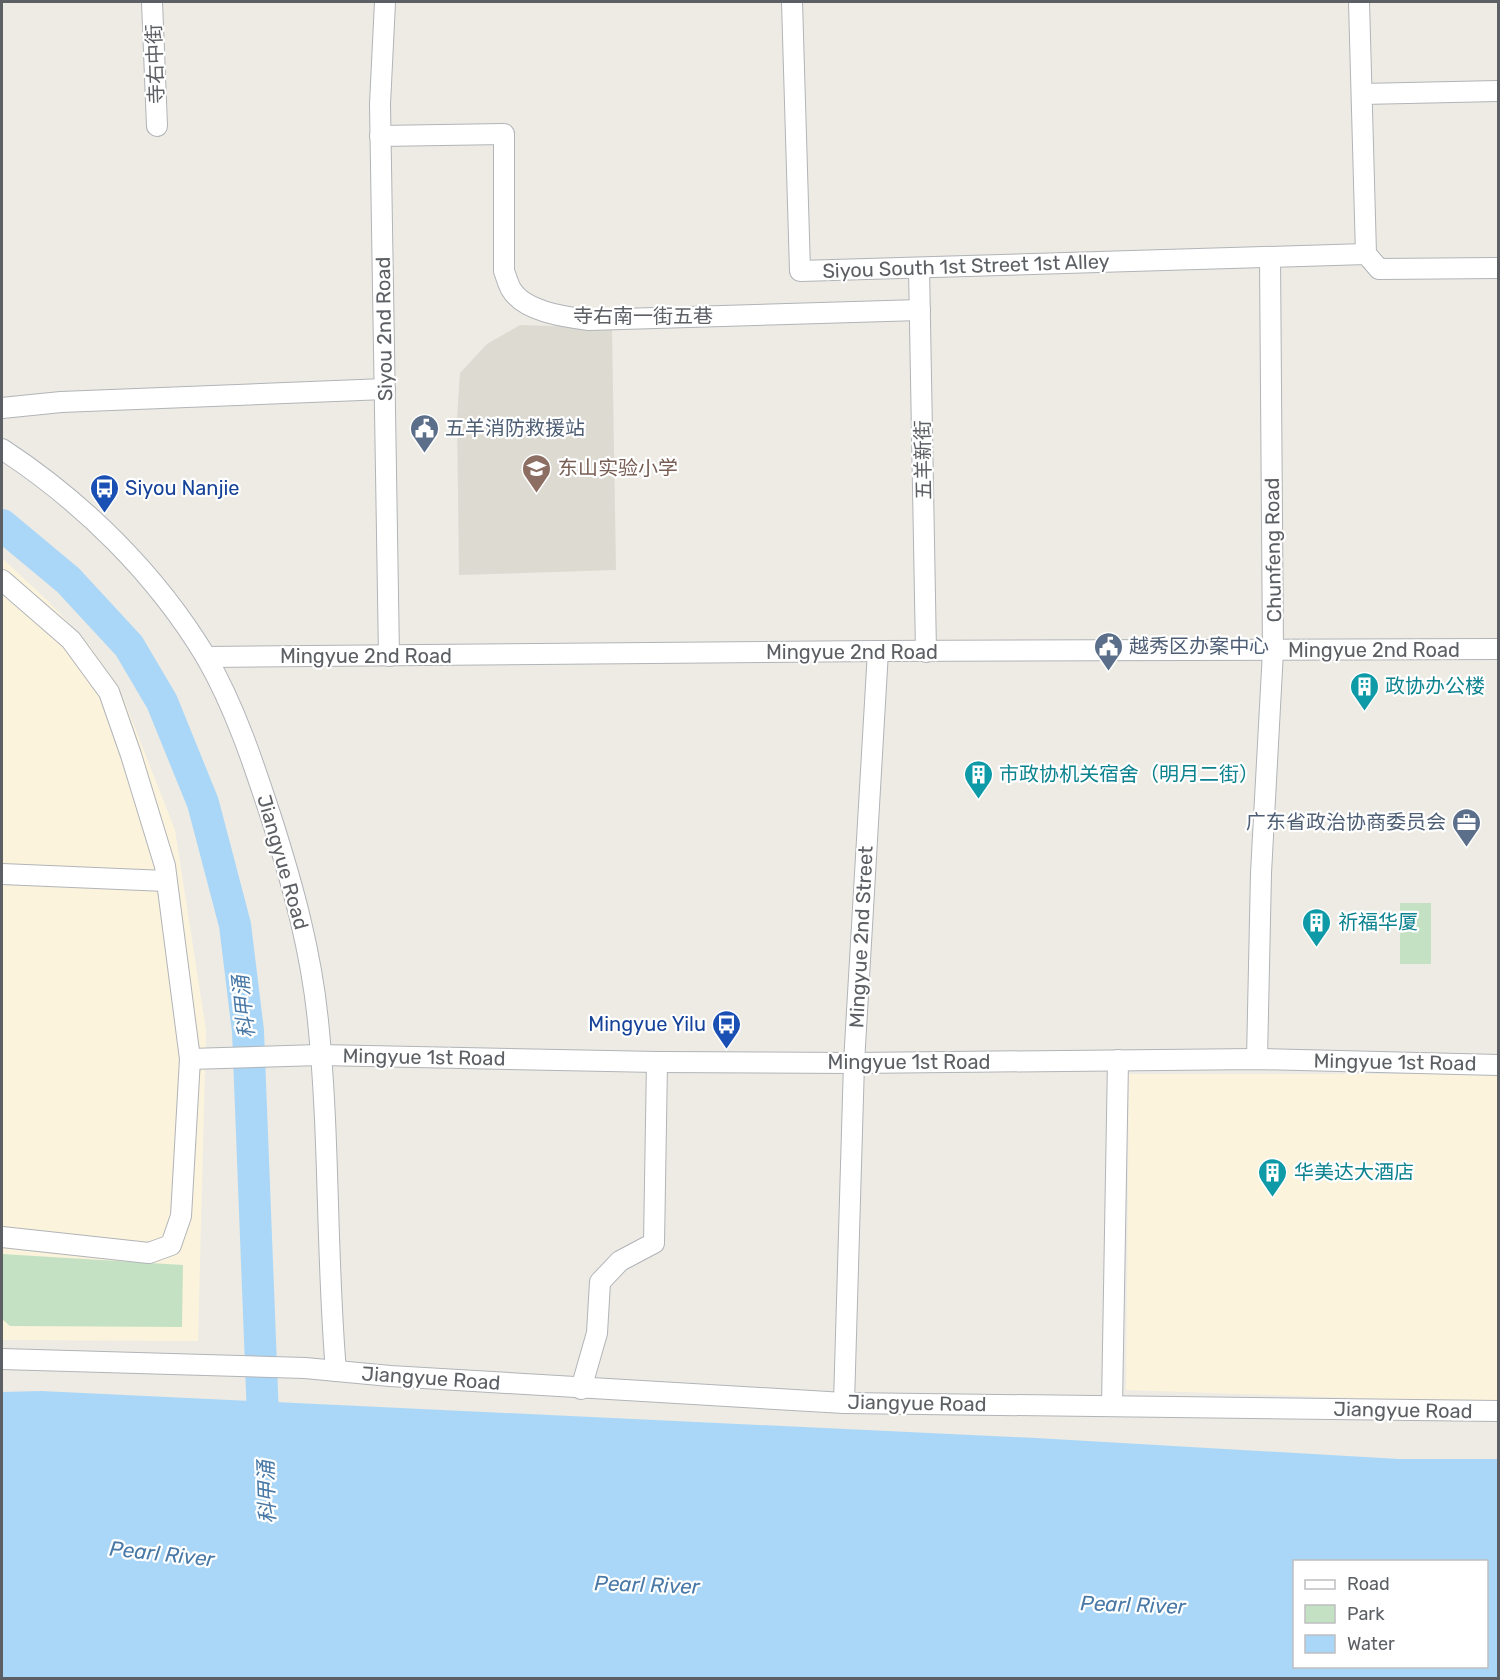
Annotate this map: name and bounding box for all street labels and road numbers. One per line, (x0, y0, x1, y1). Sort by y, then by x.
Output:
street label: 寺右中街 (142, 24, 168, 104)
street label: Siyou South 1st Street 1st Alley (822, 249, 1110, 283)
street label: Siyou 2nd Road (371, 257, 397, 401)
street label: 寺右南一街五巷 (573, 304, 713, 328)
street label: 五羊新街 (910, 420, 936, 500)
street label: Chunfeng Road (1260, 478, 1286, 622)
street label: Mingyue 2nd Road (1288, 638, 1460, 662)
street label: Mingyue 2nd Road (766, 640, 938, 664)
street label: Mingyue 2nd Road (280, 644, 452, 668)
street label: Jiangyue Road (252, 792, 314, 932)
street label: Mingyue 2nd Street (844, 845, 878, 1029)
street label: Mingyue 1st Road (342, 1044, 506, 1070)
street label: Mingyue 1st Road (1313, 1049, 1477, 1075)
street label: Mingyue 1st Road (828, 1050, 990, 1074)
street label: Jiangyue Road (361, 1361, 501, 1395)
street label: Jiangyue Road (847, 1390, 987, 1416)
street label: Jiangyue Road (1333, 1397, 1473, 1423)

